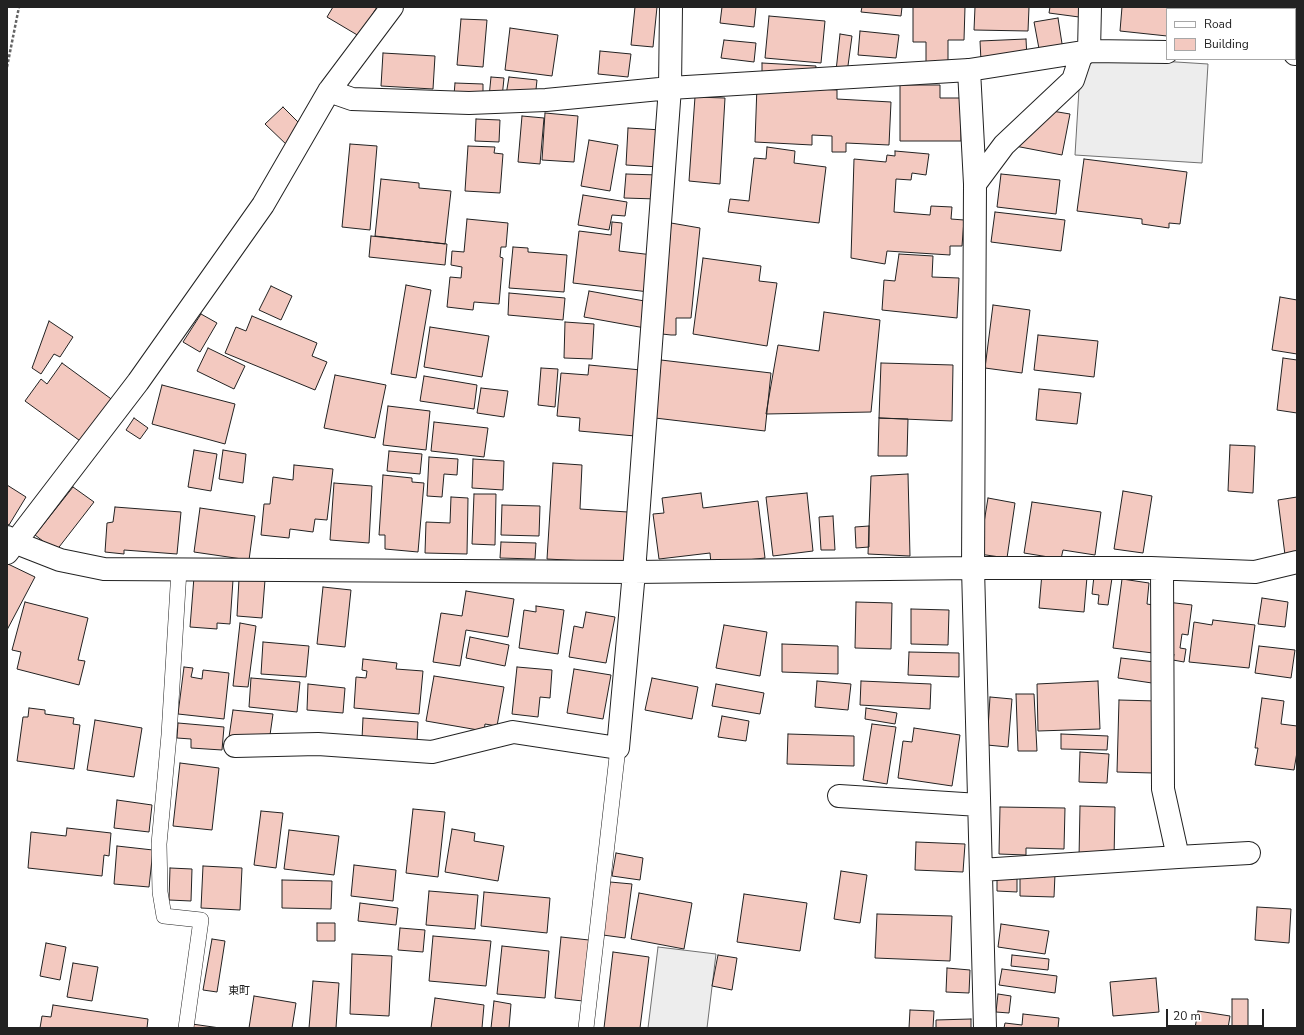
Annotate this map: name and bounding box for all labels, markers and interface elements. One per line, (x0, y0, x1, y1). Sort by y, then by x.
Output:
legend (1166, 8, 1296, 60)
text: Road (1204, 16, 1232, 32)
text: Building (1204, 36, 1249, 52)
district label: 東町 (228, 984, 250, 998)
scale bar (1168, 1001, 1266, 1027)
text: 20 m (1173, 1008, 1201, 1024)

